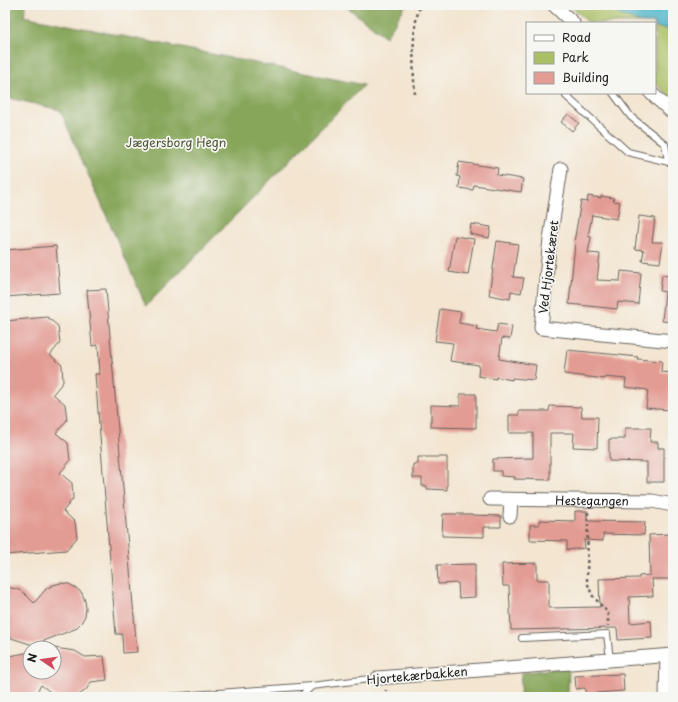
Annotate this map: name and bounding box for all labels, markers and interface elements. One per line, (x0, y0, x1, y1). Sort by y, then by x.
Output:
legend (526, 22, 656, 94)
text: Road (562, 28, 591, 46)
text: Park (562, 48, 589, 66)
text: Building (562, 68, 609, 86)
park label: Jægersborg Hegn (126, 133, 226, 151)
street label: Ved Hjortekæret (533, 219, 563, 315)
street label: Hestegangen (555, 491, 629, 510)
north arrow (22, 640, 62, 680)
text: N (23, 651, 41, 664)
street label: Hjortekærbakken (366, 662, 468, 688)

